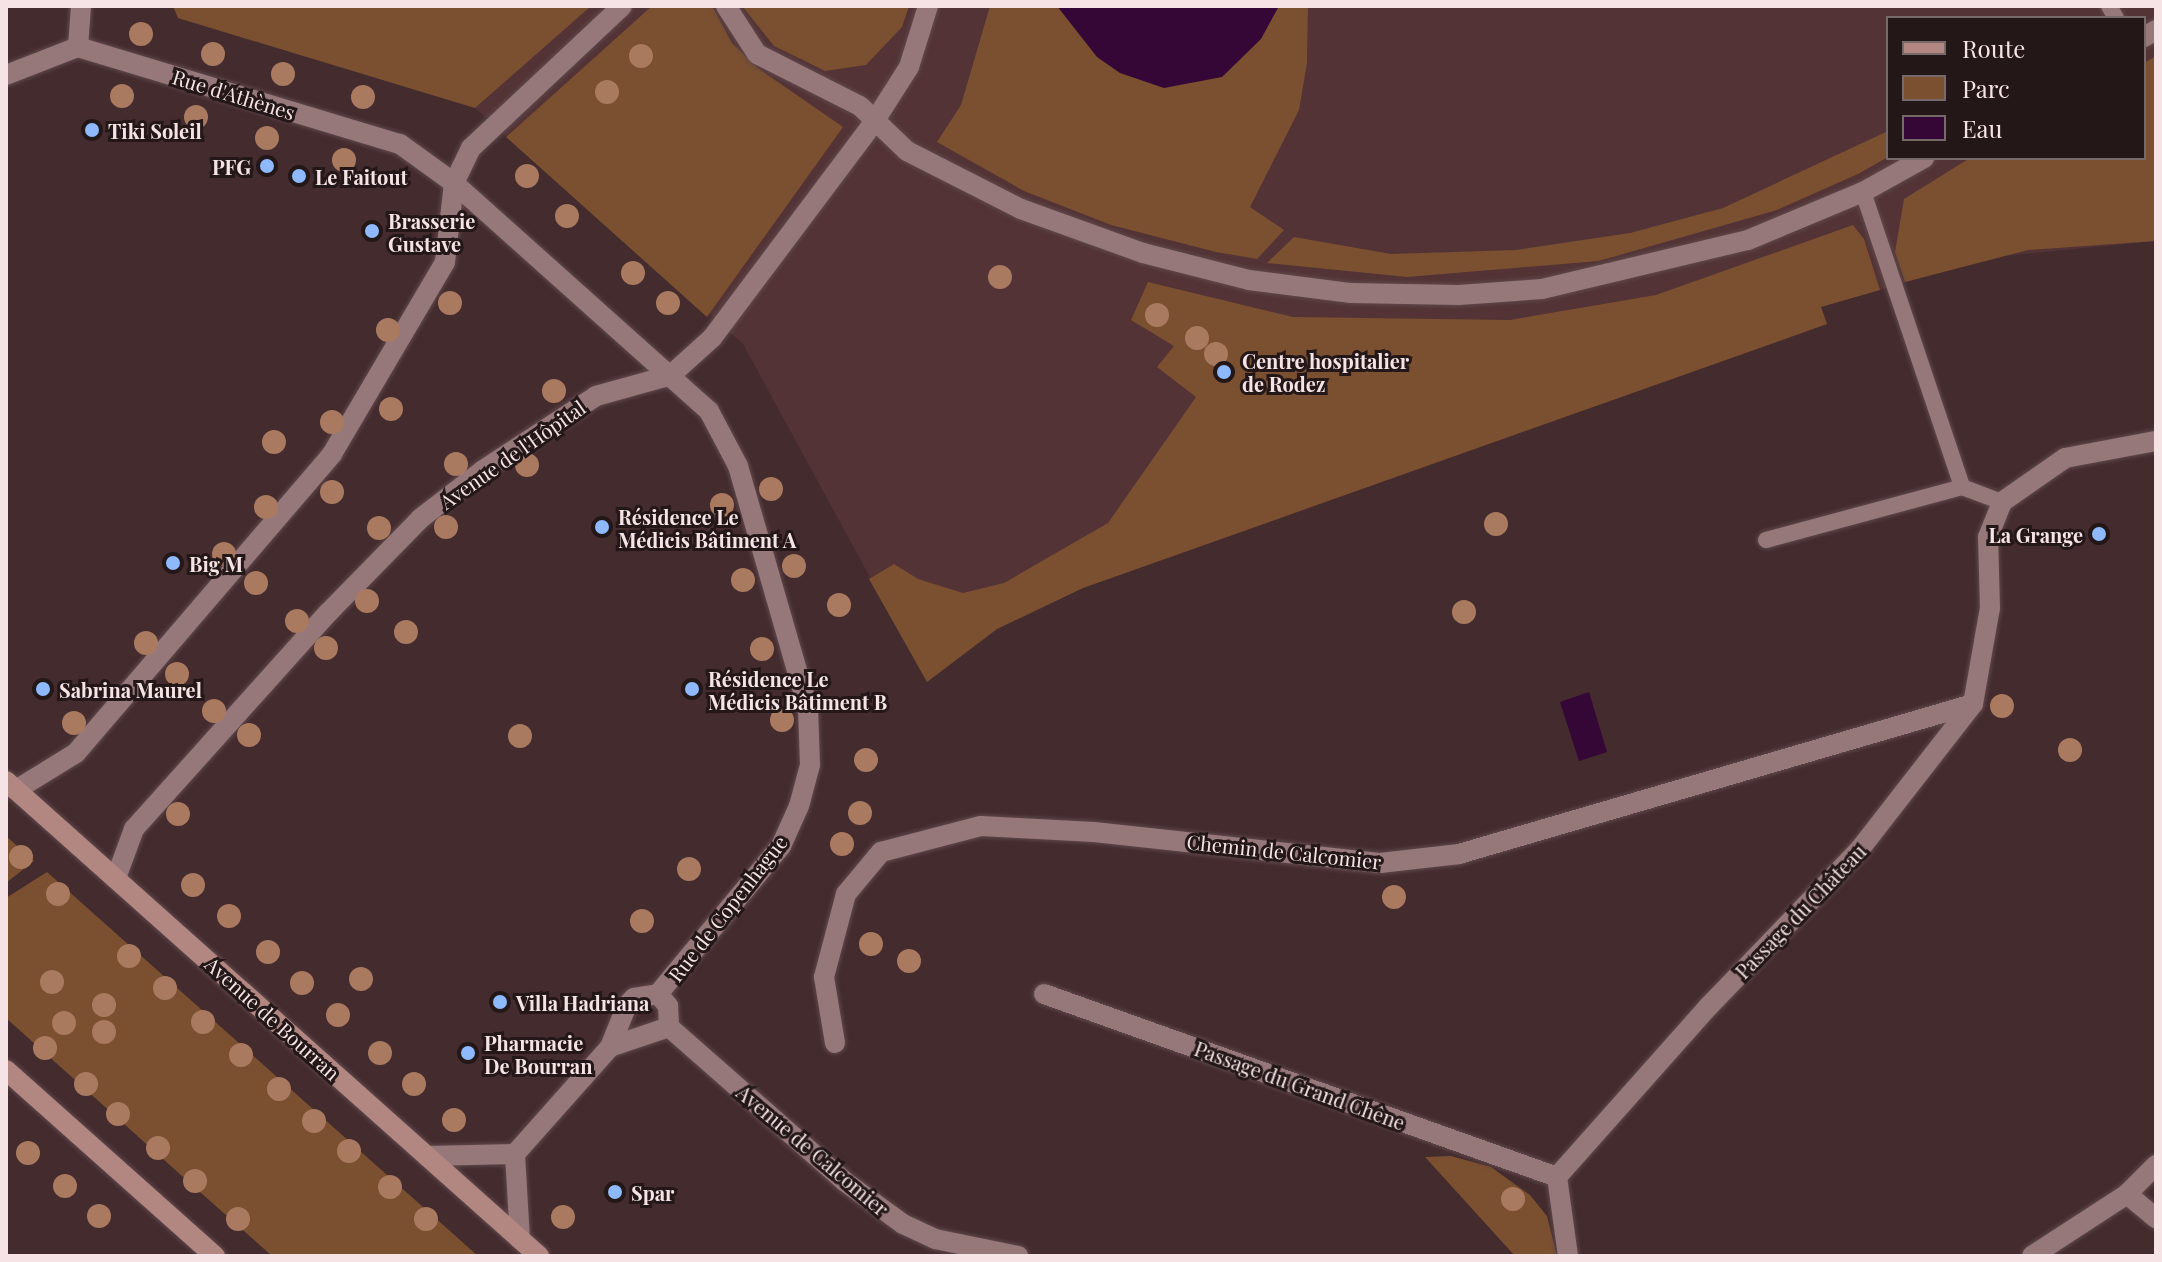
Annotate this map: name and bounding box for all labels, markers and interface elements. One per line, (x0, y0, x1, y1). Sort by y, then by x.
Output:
legend (1886, 16, 2146, 160)
text: Route (1962, 32, 2025, 64)
street label: Rue d'Athènes (170, 64, 298, 124)
text: Parc (1962, 72, 2010, 104)
text: Eau (1962, 112, 2003, 144)
place label: Tiki Soleil (108, 118, 202, 142)
marker: Tiki Soleil (83, 121, 101, 139)
place label: PFG (212, 154, 251, 178)
marker: PFG (258, 157, 276, 175)
place label: Le Faitout (315, 164, 408, 188)
marker: Le Faitout (290, 167, 308, 185)
place label: Brasserie Gustave (388, 208, 475, 255)
marker: Brasserie Gustave (363, 222, 381, 240)
place label: Centre hospitalier de Rodez (1242, 348, 1409, 395)
marker: Centre hospitalier de Rodez (1213, 361, 1235, 383)
street label: Avenue de l'Hôpital (434, 395, 590, 513)
place label: Résidence Le Médicis Bâtiment A (618, 504, 797, 551)
marker: Résidence Le Médicis Bâtiment A (593, 518, 611, 536)
place label: La Grange (1988, 522, 2083, 546)
marker: La Grange (2090, 525, 2108, 543)
place label: Big M (189, 551, 243, 575)
marker: Big M (164, 554, 182, 572)
place label: Résidence Le Médicis Bâtiment B (708, 666, 887, 713)
place label: Sabrina Maurel (59, 677, 202, 701)
marker: Sabrina Maurel (34, 680, 52, 698)
marker: Résidence Le Médicis Bâtiment B (683, 680, 701, 698)
street label: Chemin de Calcomier (1186, 829, 1382, 873)
street label: Rue de Copenhague (662, 830, 792, 986)
street label: Passage du Château (1730, 839, 1870, 983)
street label: Avenue de Bourran (201, 951, 345, 1085)
place label: Villa Hadriana (516, 990, 649, 1014)
marker: Villa Hadriana (491, 993, 509, 1011)
place label: Pharmacie De Bourran (484, 1030, 592, 1077)
street label: Passage du Grand Chêne (1191, 1036, 1409, 1134)
marker: Pharmacie De Bourran (459, 1044, 477, 1062)
street label: Avenue de Calcomier (732, 1080, 894, 1220)
place label: Spar (631, 1180, 674, 1204)
marker: Spar (606, 1183, 624, 1201)

